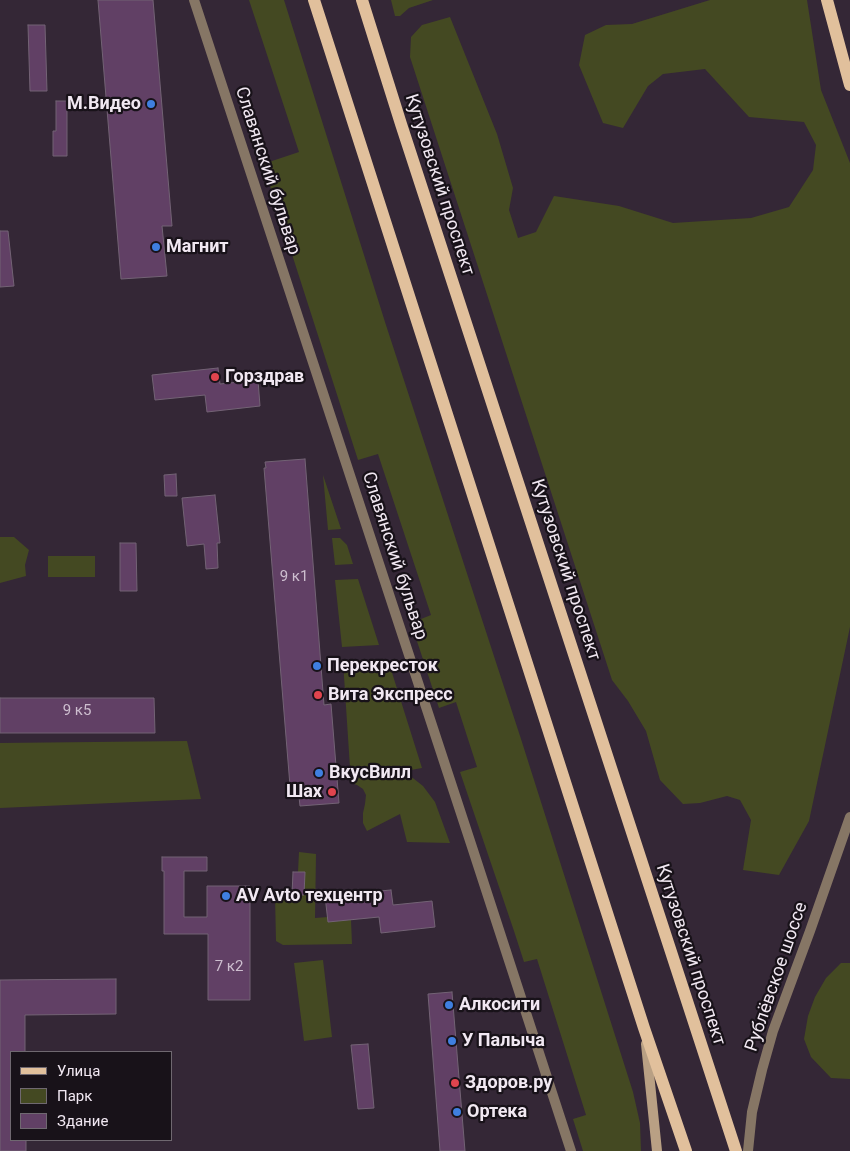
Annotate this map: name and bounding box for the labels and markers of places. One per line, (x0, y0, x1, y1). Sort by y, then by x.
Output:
place label: М.Видео (67, 93, 141, 115)
marker: М.Видео (145, 98, 157, 110)
place label: Магнит (166, 236, 229, 258)
marker: Магнит (150, 241, 162, 253)
place label: Горздрав (225, 366, 304, 388)
marker: Горздрав (209, 371, 221, 383)
place label: Перекресток (327, 655, 438, 677)
marker: Перекресток (311, 660, 323, 672)
place label: Вита Экспресс (328, 684, 453, 706)
marker: Вита Экспресс (312, 689, 324, 701)
place label: ВкусВилл (329, 762, 411, 784)
marker: ВкусВилл (313, 767, 325, 779)
place label: Шах (286, 781, 322, 803)
marker: Шах (326, 786, 338, 798)
place label: AV Avto техцентр (236, 885, 383, 907)
marker: AV Avto техцентр (220, 890, 232, 902)
place label: Алкосити (459, 994, 540, 1016)
marker: Алкосити (443, 999, 455, 1011)
place label: У Палыча (462, 1030, 545, 1052)
marker: У Палыча (446, 1035, 458, 1047)
place label: Здоров.ру (465, 1072, 552, 1094)
marker: Здоров.ру (449, 1077, 461, 1089)
place label: Ортека (467, 1101, 527, 1123)
marker: Ортека (451, 1106, 463, 1118)

